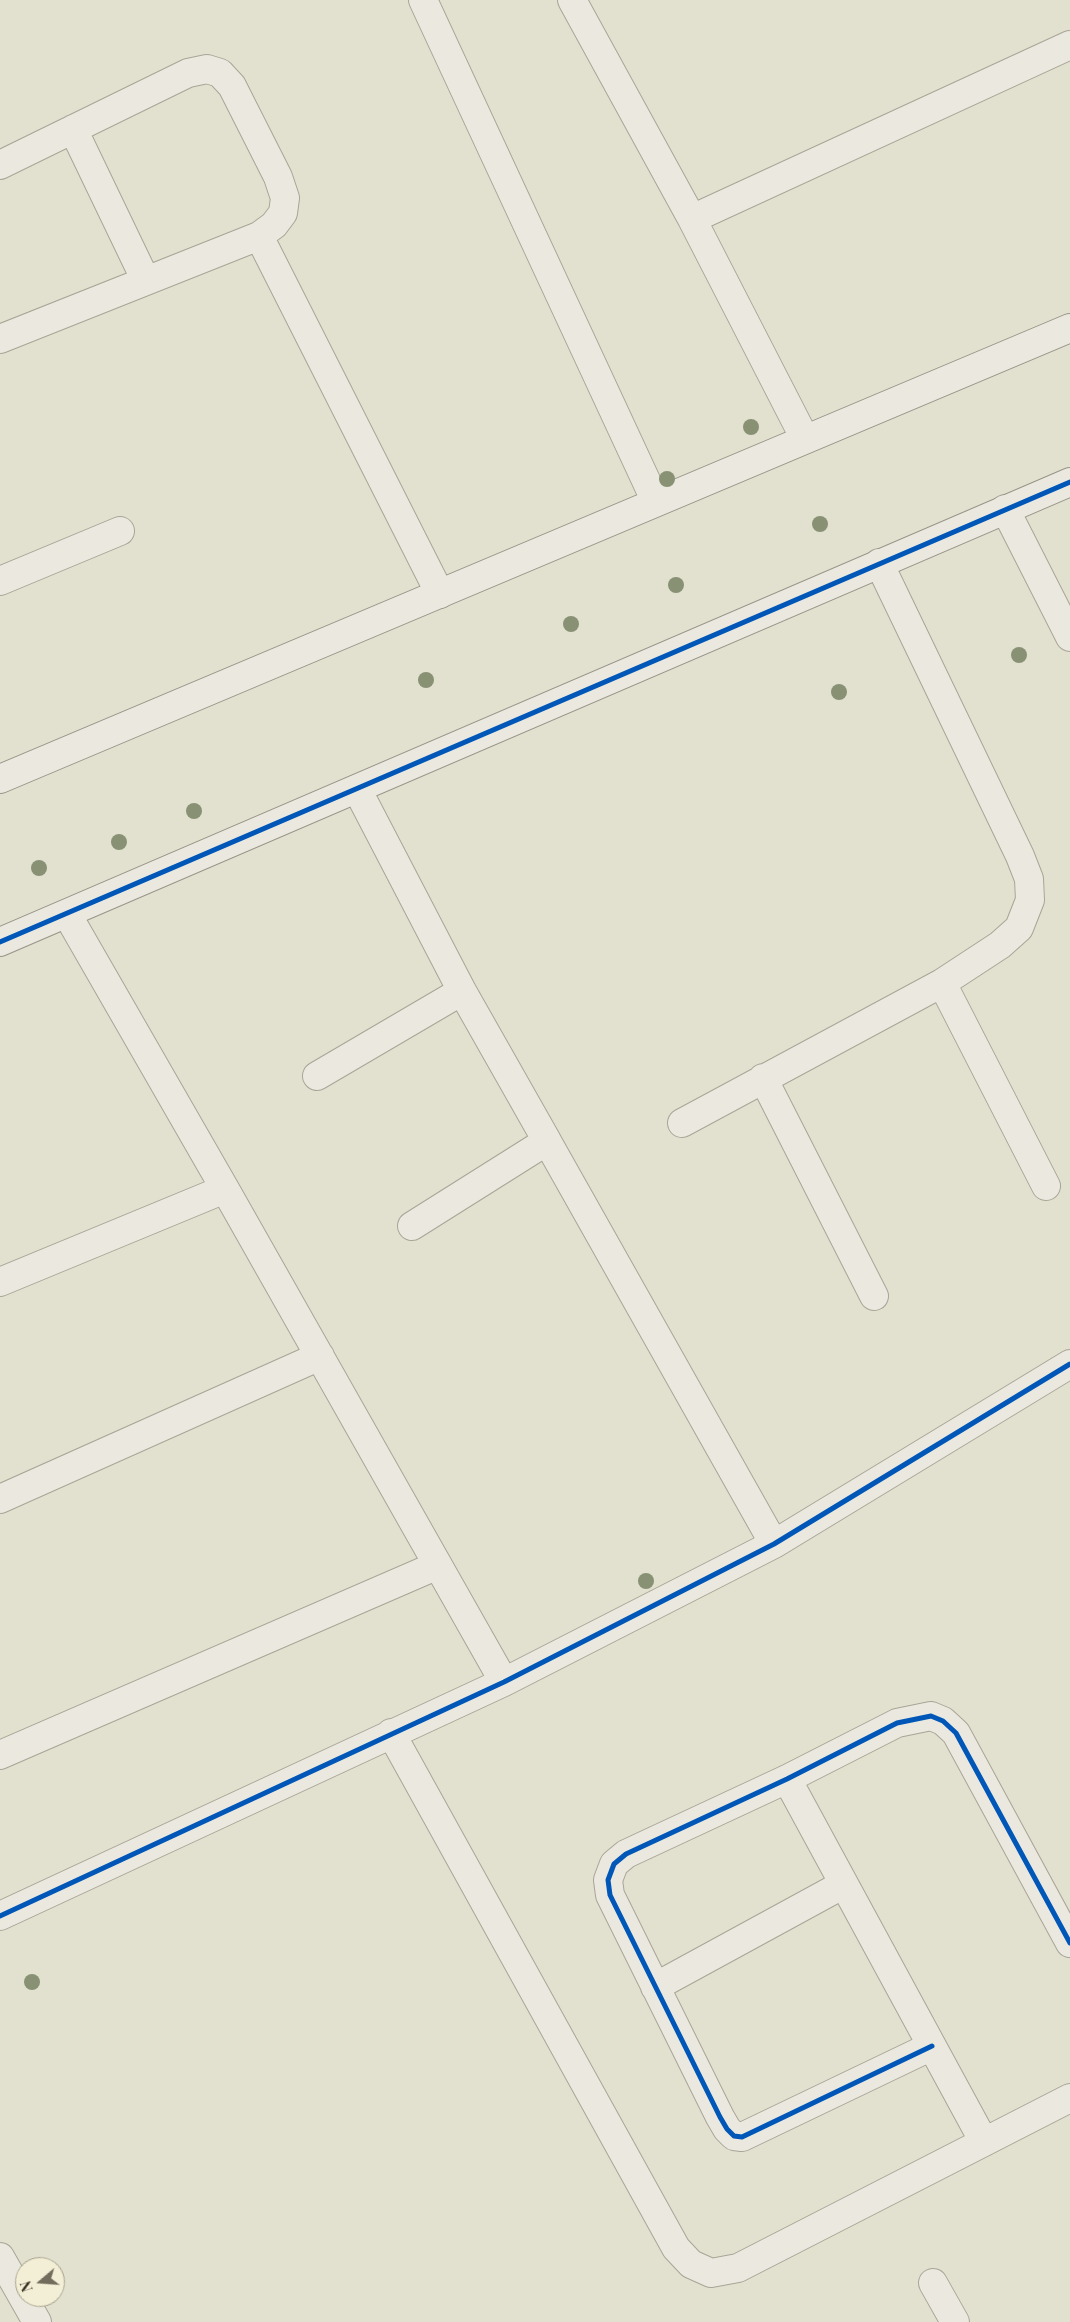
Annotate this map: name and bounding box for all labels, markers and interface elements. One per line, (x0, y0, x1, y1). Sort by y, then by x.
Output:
north arrow (15, 2257, 65, 2307)
text: N (16, 2279, 37, 2294)

